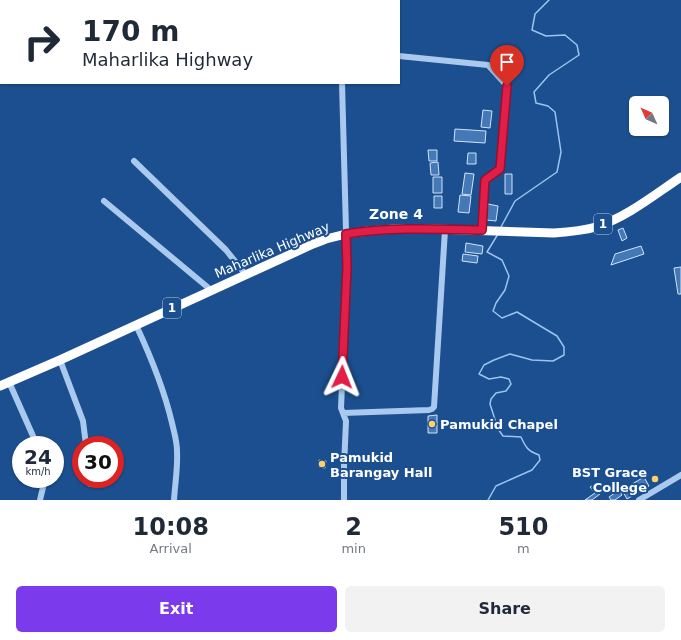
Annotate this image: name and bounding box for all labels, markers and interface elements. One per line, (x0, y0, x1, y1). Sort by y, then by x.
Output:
text: 170 m (82, 15, 179, 48)
icon: right (16, 16, 68, 68)
pin (490, 45, 524, 86)
text: Maharlika Highway (82, 49, 253, 70)
icon: arrive (496, 51, 518, 73)
north arrow (629, 96, 669, 136)
map controls (629, 96, 669, 136)
district label: Zone 4 (369, 206, 423, 222)
road number: 1 (594, 214, 612, 234)
street label: Maharlika Highway (212, 219, 332, 281)
road number: 1 (163, 298, 181, 318)
position arrow (321, 356, 363, 398)
place label: Pamukid Chapel (440, 417, 558, 432)
marker: Pamukid Chapel (427, 419, 437, 429)
speed limit sign: 30 (72, 436, 124, 488)
text: 24 (24, 445, 52, 469)
place label: Pamukid Barangay Hall (330, 450, 432, 480)
marker: Pamukid Barangay Hall (317, 459, 327, 469)
place label: BST Grace College (572, 465, 647, 495)
text: km/h (25, 466, 51, 477)
marker: BST Grace College (650, 474, 660, 484)
text: 10:08 (132, 513, 209, 541)
text: 2 (345, 513, 362, 541)
text: 510 (498, 513, 548, 541)
text: Arrival (150, 541, 192, 556)
text: min (341, 541, 366, 556)
text: m (517, 541, 530, 556)
button: Exit (16, 586, 337, 632)
button: Share (345, 586, 665, 632)

